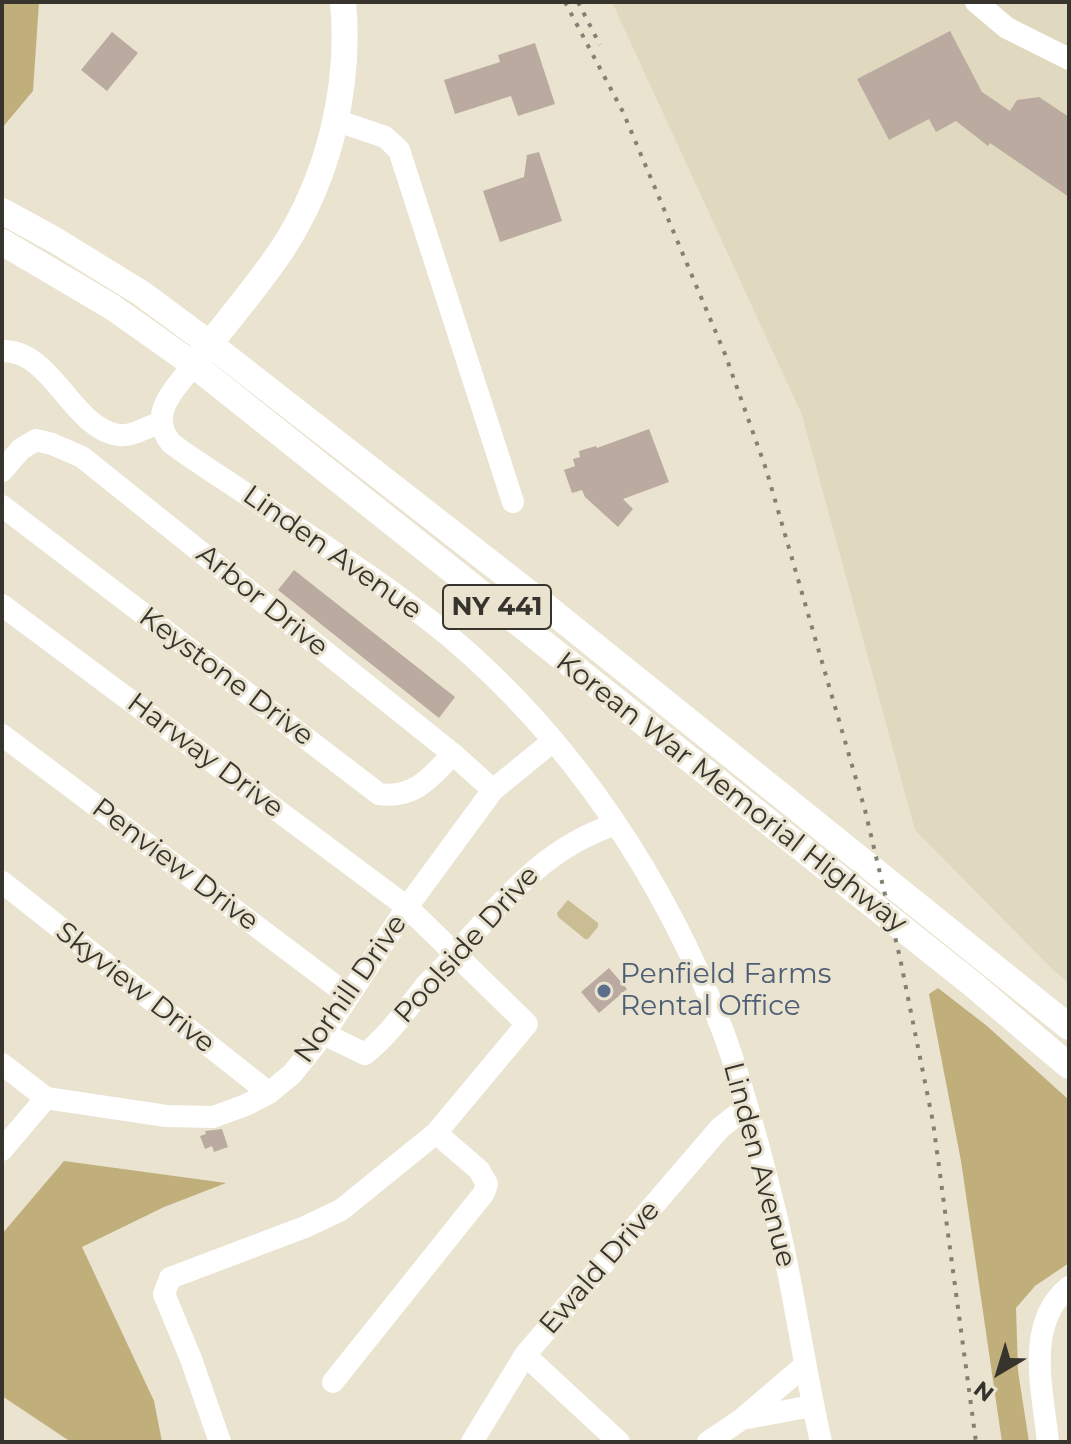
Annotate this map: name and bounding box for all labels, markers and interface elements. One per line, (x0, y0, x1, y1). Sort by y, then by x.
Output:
street label: Linden Avenue (236, 479, 428, 627)
street label: Arbor Drive (189, 538, 335, 664)
road number: NY 441 (443, 585, 551, 629)
street label: Keystone Drive (132, 601, 320, 753)
street label: Korean War Memorial Highway (549, 646, 913, 940)
street label: Harway Drive (120, 686, 290, 826)
street label: Penview Drive (85, 791, 265, 939)
street label: Poolside Drive (388, 859, 546, 1031)
street label: Norhill Drive (287, 908, 415, 1070)
street label: Skyview Drive (49, 915, 221, 1061)
place label: Penfield Farms Rental Office (620, 958, 831, 1024)
marker: Penfield Farms Rental Office (595, 982, 613, 1000)
street label: Linden Avenue (715, 1059, 803, 1271)
street label: Ewald Drive (533, 1194, 667, 1342)
north arrow (959, 1332, 1039, 1412)
text: N (969, 1375, 999, 1407)

